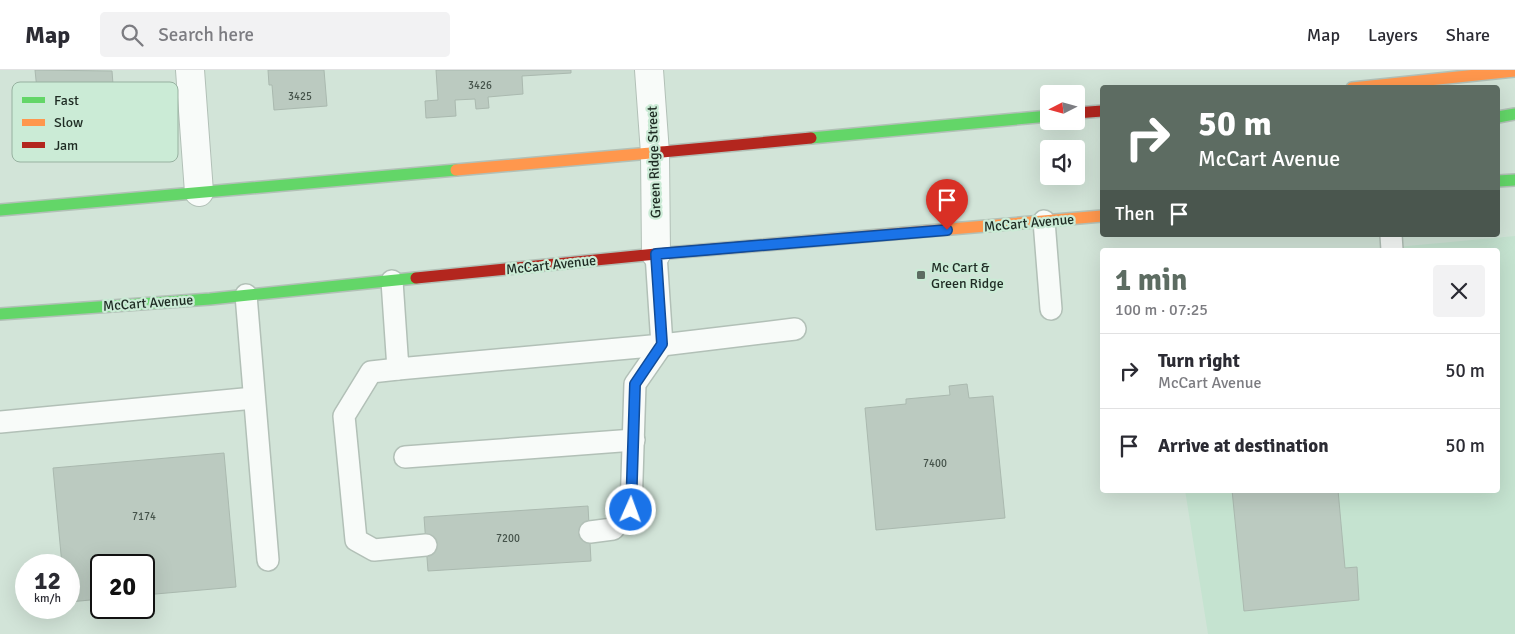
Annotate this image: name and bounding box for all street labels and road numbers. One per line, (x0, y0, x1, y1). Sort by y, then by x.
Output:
street label: Green Ridge Street (644, 106, 664, 218)
street label: McCart Avenue (983, 211, 1075, 235)
street label: McCart Avenue (505, 252, 597, 278)
street label: McCart Avenue (102, 291, 194, 315)

